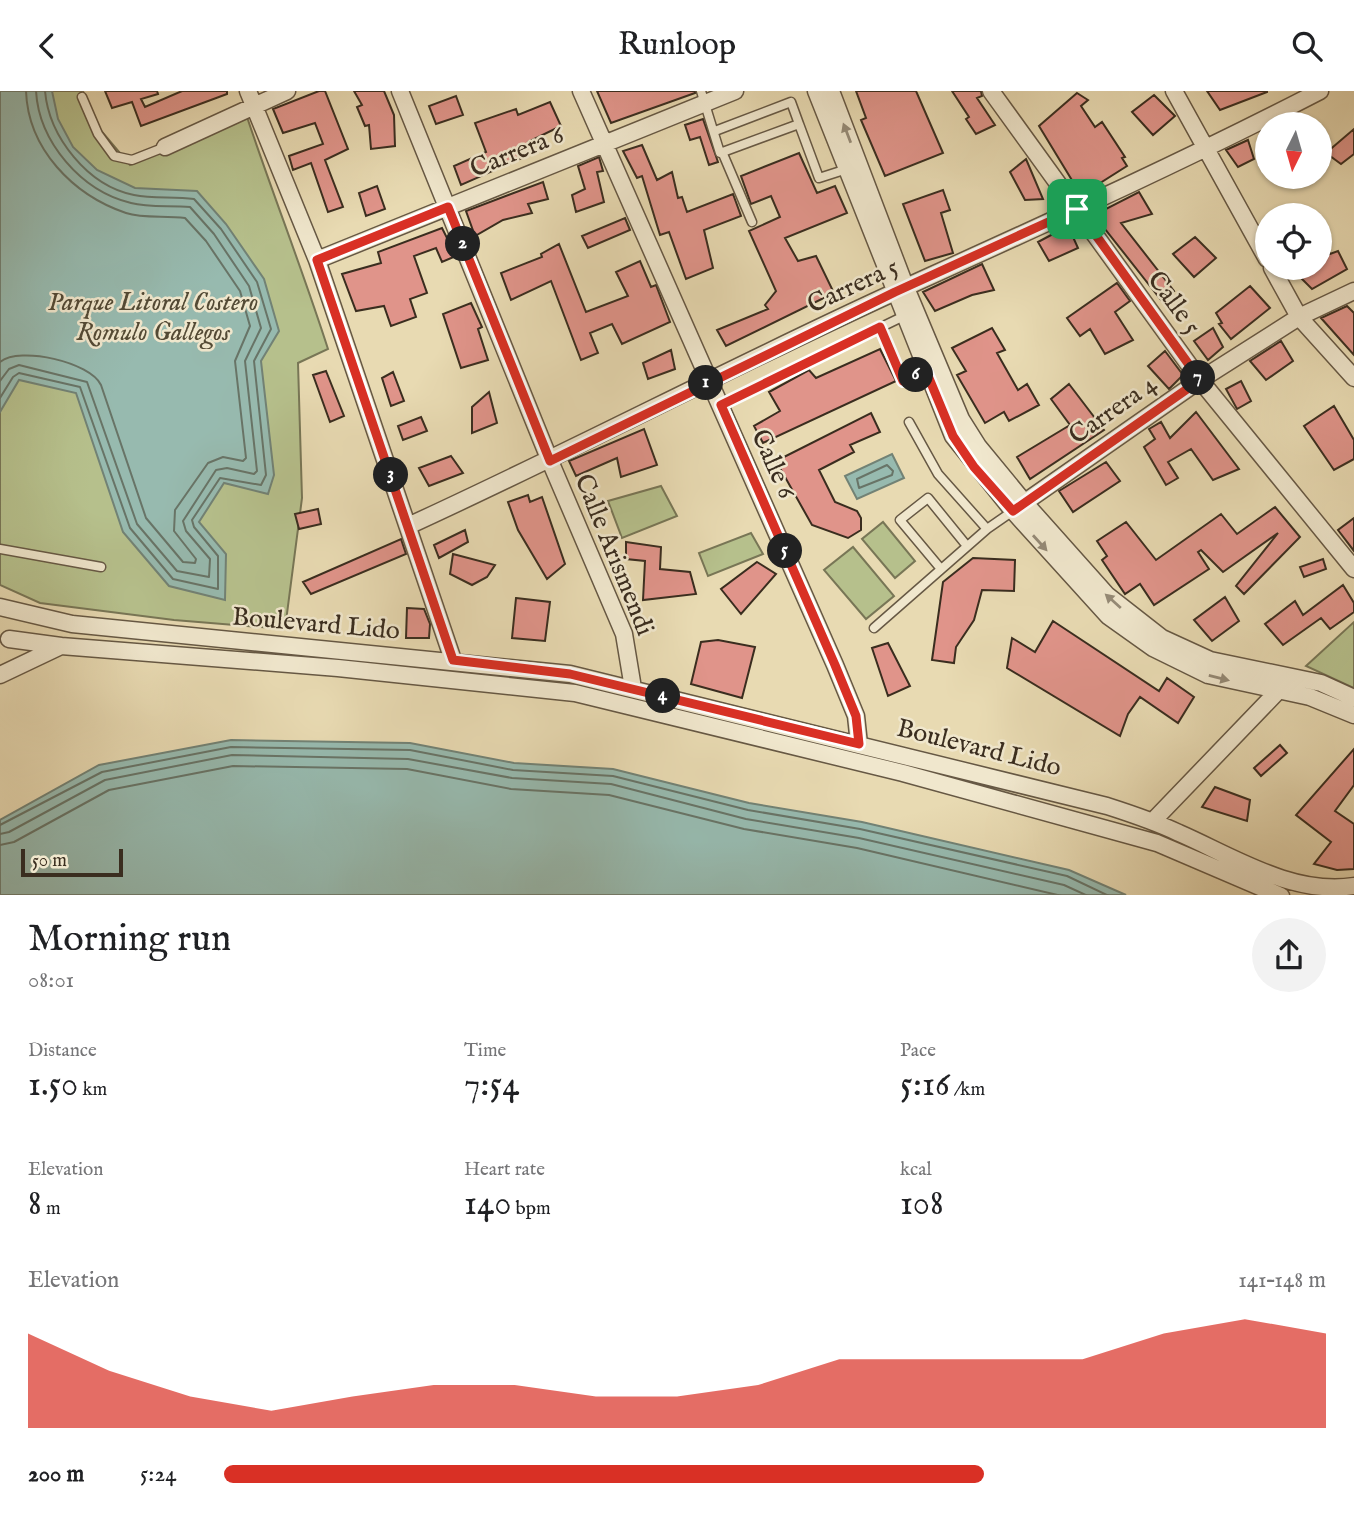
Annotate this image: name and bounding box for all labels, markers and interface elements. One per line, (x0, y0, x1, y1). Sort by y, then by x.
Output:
text: Runloop (618, 25, 736, 66)
icon: back (28, 27, 66, 65)
icon: search (1288, 27, 1326, 65)
north arrow (1255, 112, 1332, 189)
map controls (1255, 112, 1332, 280)
street label: Carrera 6 (465, 118, 570, 186)
one-way arrow (841, 122, 852, 143)
pin (1047, 179, 1107, 239)
icon: arrive (1058, 190, 1096, 228)
button: locate (1255, 203, 1332, 280)
pin: 2 (446, 227, 480, 261)
text: 2 (458, 231, 467, 255)
street label: Carrera 5 (802, 251, 904, 321)
street label: Calle 5 (1140, 265, 1208, 341)
park label: Parque Litoral Costero Romulo Gallegos (48, 286, 258, 350)
pin: 6 (898, 357, 934, 393)
pin: 7 (1180, 361, 1216, 395)
text: 6 (911, 362, 920, 386)
pin: 1 (688, 365, 724, 401)
text: 7 (1193, 365, 1202, 389)
street label: Carrera 4 (1063, 368, 1164, 452)
text: 1 (702, 370, 709, 394)
street label: Calle 6 (743, 424, 803, 505)
pin: 3 (374, 457, 408, 493)
text: 3 (387, 462, 394, 486)
street label: Calle Arismendi (567, 469, 661, 641)
pin: 5 (768, 533, 802, 568)
one-way arrow (1032, 534, 1048, 551)
text: 5 (781, 538, 788, 562)
one-way arrow (1105, 593, 1122, 609)
street label: Boulevard Lido (231, 600, 401, 648)
one-way arrow (1208, 673, 1230, 684)
pin: 4 (646, 679, 680, 713)
text: 4 (658, 683, 667, 707)
street label: Boulevard Lido (893, 712, 1065, 784)
scale bar (21, 846, 122, 878)
text: 50 m (32, 849, 67, 873)
text: Morning run (28, 916, 231, 964)
button: share (1252, 918, 1326, 992)
text: 08:01 (28, 966, 74, 995)
text: Distance (28, 1039, 97, 1063)
text: Time (464, 1039, 506, 1063)
text: Pace (900, 1039, 936, 1063)
text: 1.50 (28, 1063, 78, 1108)
text: 7:54 (464, 1063, 519, 1108)
text: 5:16 (900, 1063, 950, 1108)
text: km (78, 1078, 107, 1102)
text: /km (950, 1078, 985, 1102)
text: Elevation (28, 1158, 103, 1182)
text: Heart rate (464, 1158, 545, 1182)
text: kcal (900, 1158, 932, 1182)
text: 8 (28, 1182, 42, 1227)
text: 140 (464, 1182, 511, 1227)
text: 108 (900, 1182, 944, 1227)
text: m (42, 1197, 61, 1221)
text: bpm (511, 1197, 551, 1221)
text: Elevation (28, 1266, 119, 1295)
text: 141–148 m (1238, 1266, 1326, 1295)
text: 200 m (28, 1460, 84, 1489)
text: 5:24 (140, 1460, 176, 1489)

